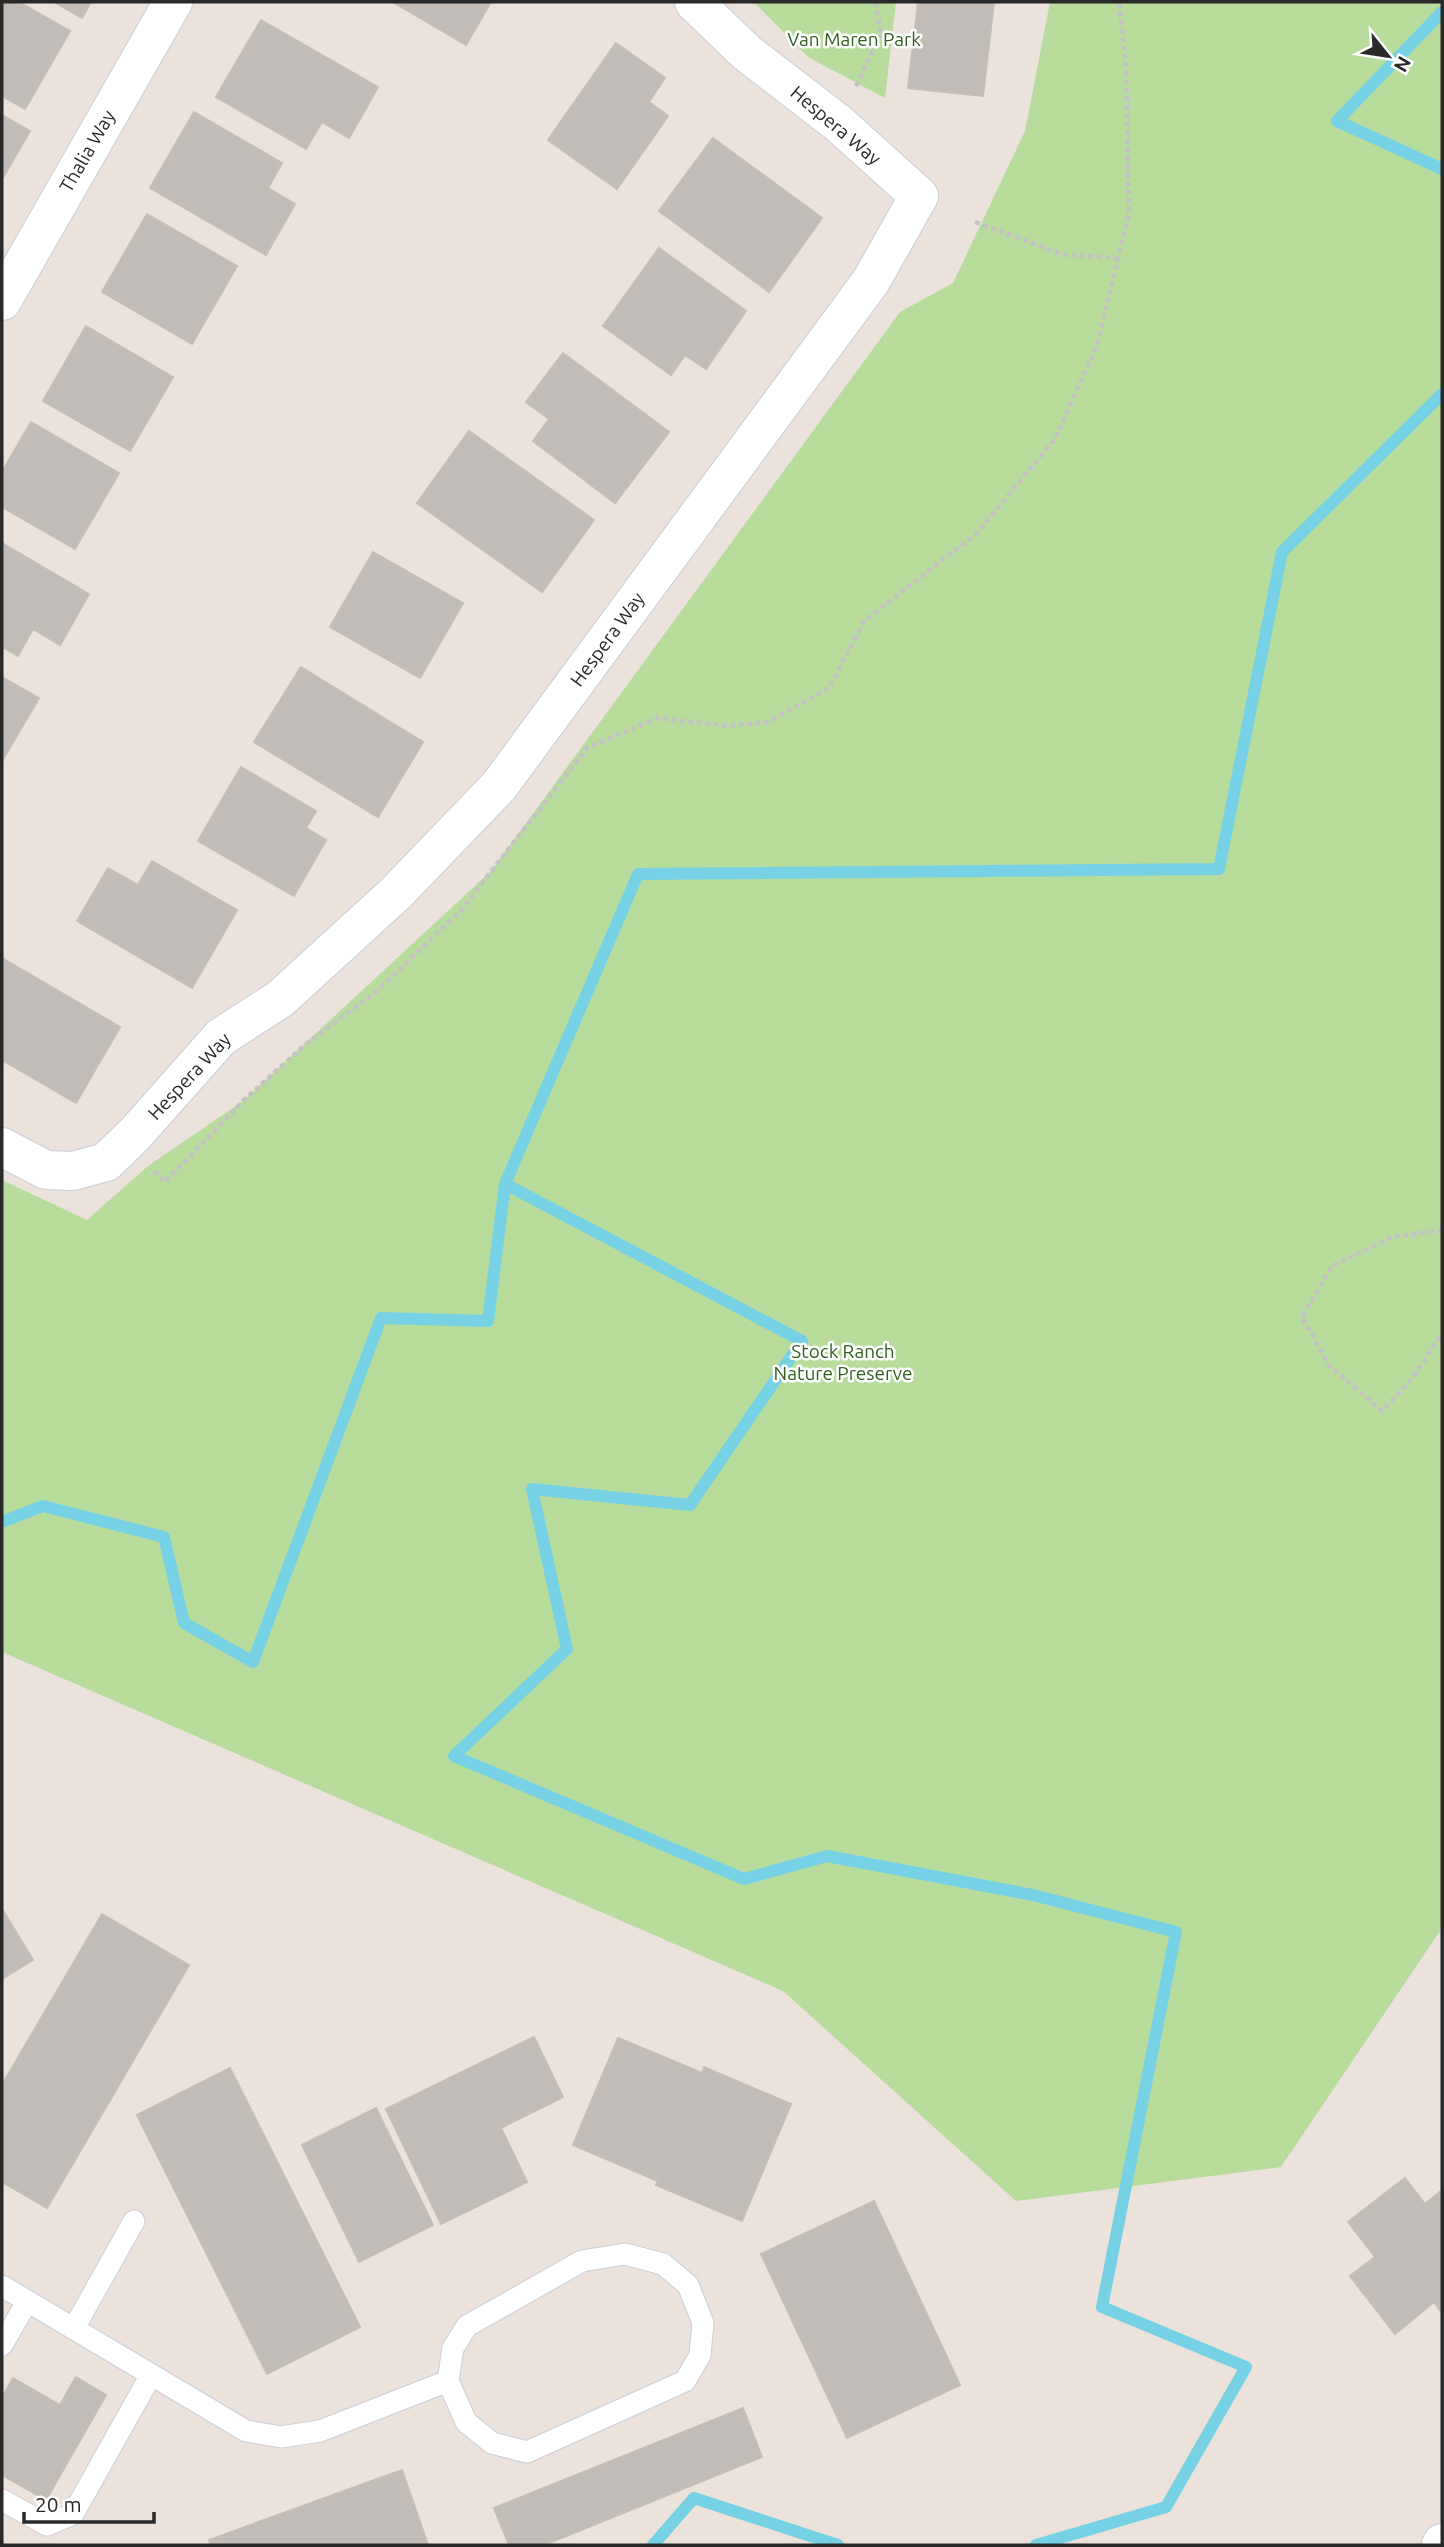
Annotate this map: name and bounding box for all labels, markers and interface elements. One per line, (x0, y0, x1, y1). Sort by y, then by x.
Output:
north arrow (1353, 21, 1423, 91)
park label: Van Maren Park (787, 28, 921, 50)
text: N (1390, 53, 1416, 76)
street label: Hespera Way (786, 81, 886, 169)
street label: Thalia Way (55, 106, 119, 196)
street label: Hespera Way (565, 588, 649, 690)
street label: Hespera Way (143, 1028, 235, 1124)
park label: Stock Ranch Nature Preserve (774, 1340, 912, 1384)
scale bar (24, 2480, 154, 2524)
text: 20 m (35, 2492, 82, 2516)

